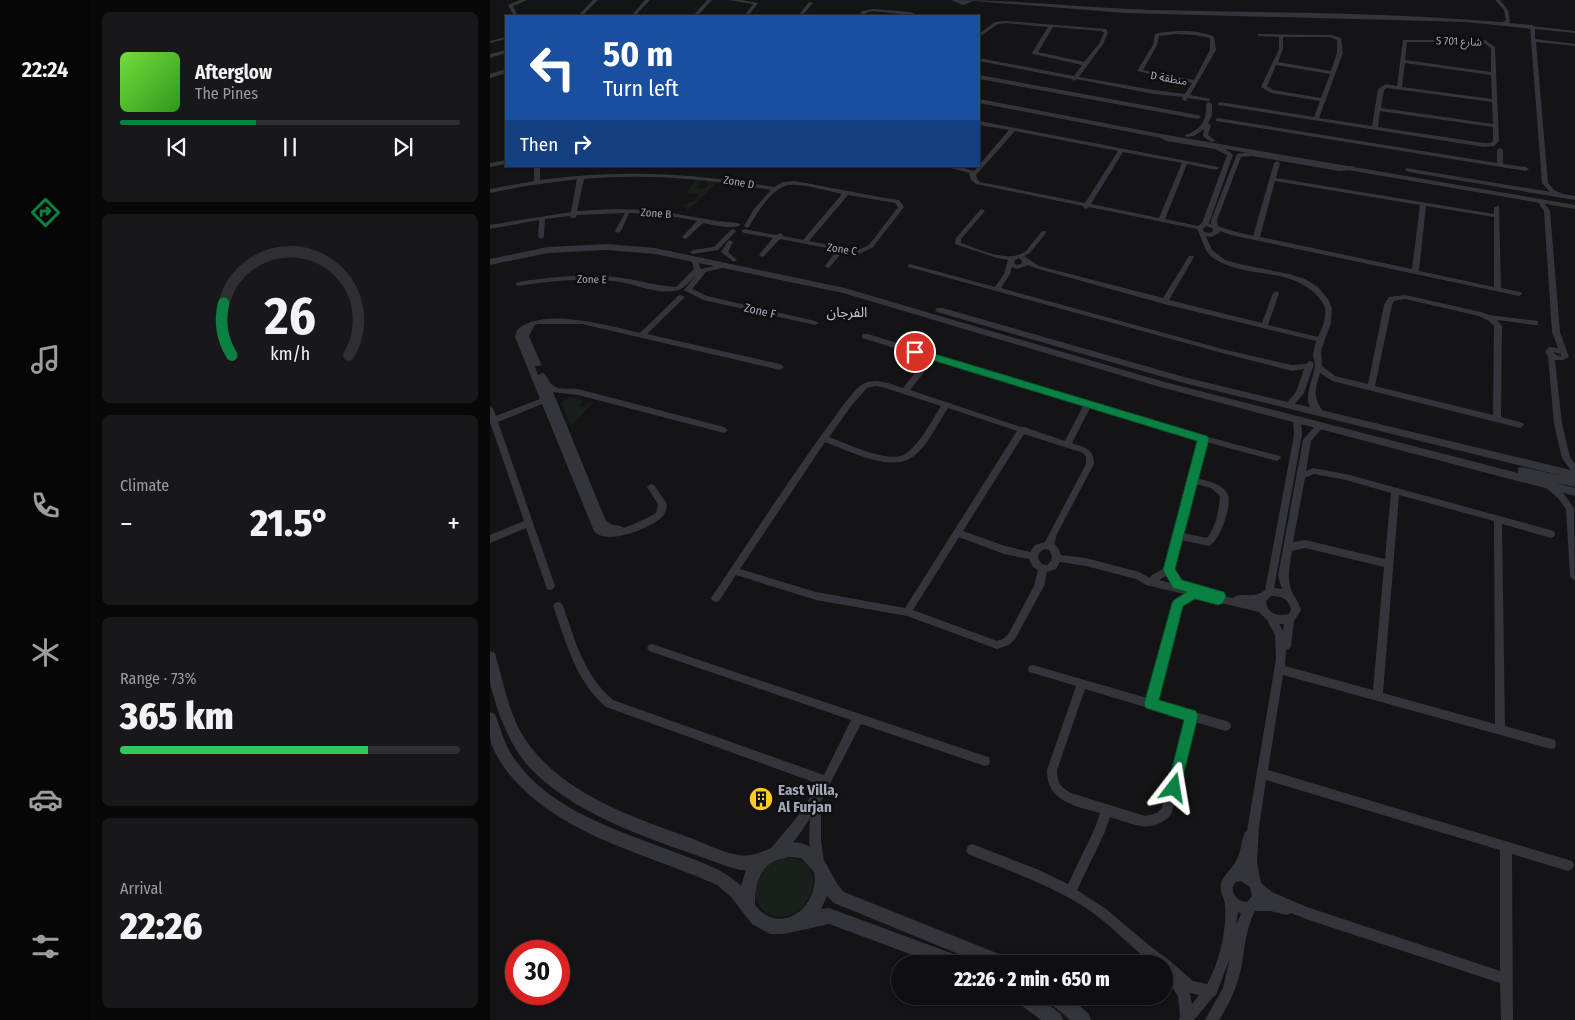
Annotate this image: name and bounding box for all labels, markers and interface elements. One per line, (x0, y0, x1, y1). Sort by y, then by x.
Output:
text: 50 m (603, 33, 673, 75)
street label: S 701 شارع (1436, 34, 1483, 50)
icon: left (520, 35, 585, 100)
text: 22:24 (22, 56, 68, 83)
text: Afterglow (195, 61, 272, 84)
street label: D منطقة (1149, 69, 1189, 88)
text: Turn left (603, 75, 679, 102)
text: The Pines (195, 84, 258, 103)
icon: right (568, 130, 596, 158)
icon: previous (163, 133, 191, 161)
icon: pause (276, 133, 304, 161)
icon: next (389, 133, 417, 161)
text: Then (520, 133, 558, 156)
street label: Zone D (723, 173, 755, 192)
icon: directions (28, 195, 63, 230)
street label: Zone B (640, 206, 672, 221)
street label: Zone C (826, 241, 858, 258)
street label: Zone E (577, 273, 607, 286)
text: 26 (263, 285, 316, 348)
street label: Zone F (743, 301, 778, 322)
district label: الفرجان (827, 304, 867, 321)
pin (894, 331, 936, 373)
icon: arrive (901, 338, 929, 366)
icon: music (28, 342, 63, 377)
text: km/h (270, 343, 310, 365)
text: Climate (120, 476, 169, 495)
icon: phone (28, 488, 63, 523)
text: 21.5° (250, 500, 330, 546)
text: − (120, 507, 133, 540)
text: + (447, 507, 460, 540)
icon: climate (28, 635, 63, 670)
text: Range · 73% (120, 669, 196, 688)
text: 365 km (120, 693, 234, 739)
position arrow (1147, 761, 1199, 813)
place label: East Villa, Al Furjan (777, 781, 838, 816)
icon: car (28, 782, 63, 817)
building icon: East Villa, Al Furjan (748, 786, 774, 812)
text: Arrival (120, 879, 162, 898)
text: 22:26 (120, 903, 203, 949)
icon: filters (28, 929, 63, 964)
speed limit sign: 30 (505, 940, 570, 1005)
text: 22:26 · 2 min · 650 m (954, 968, 1110, 991)

